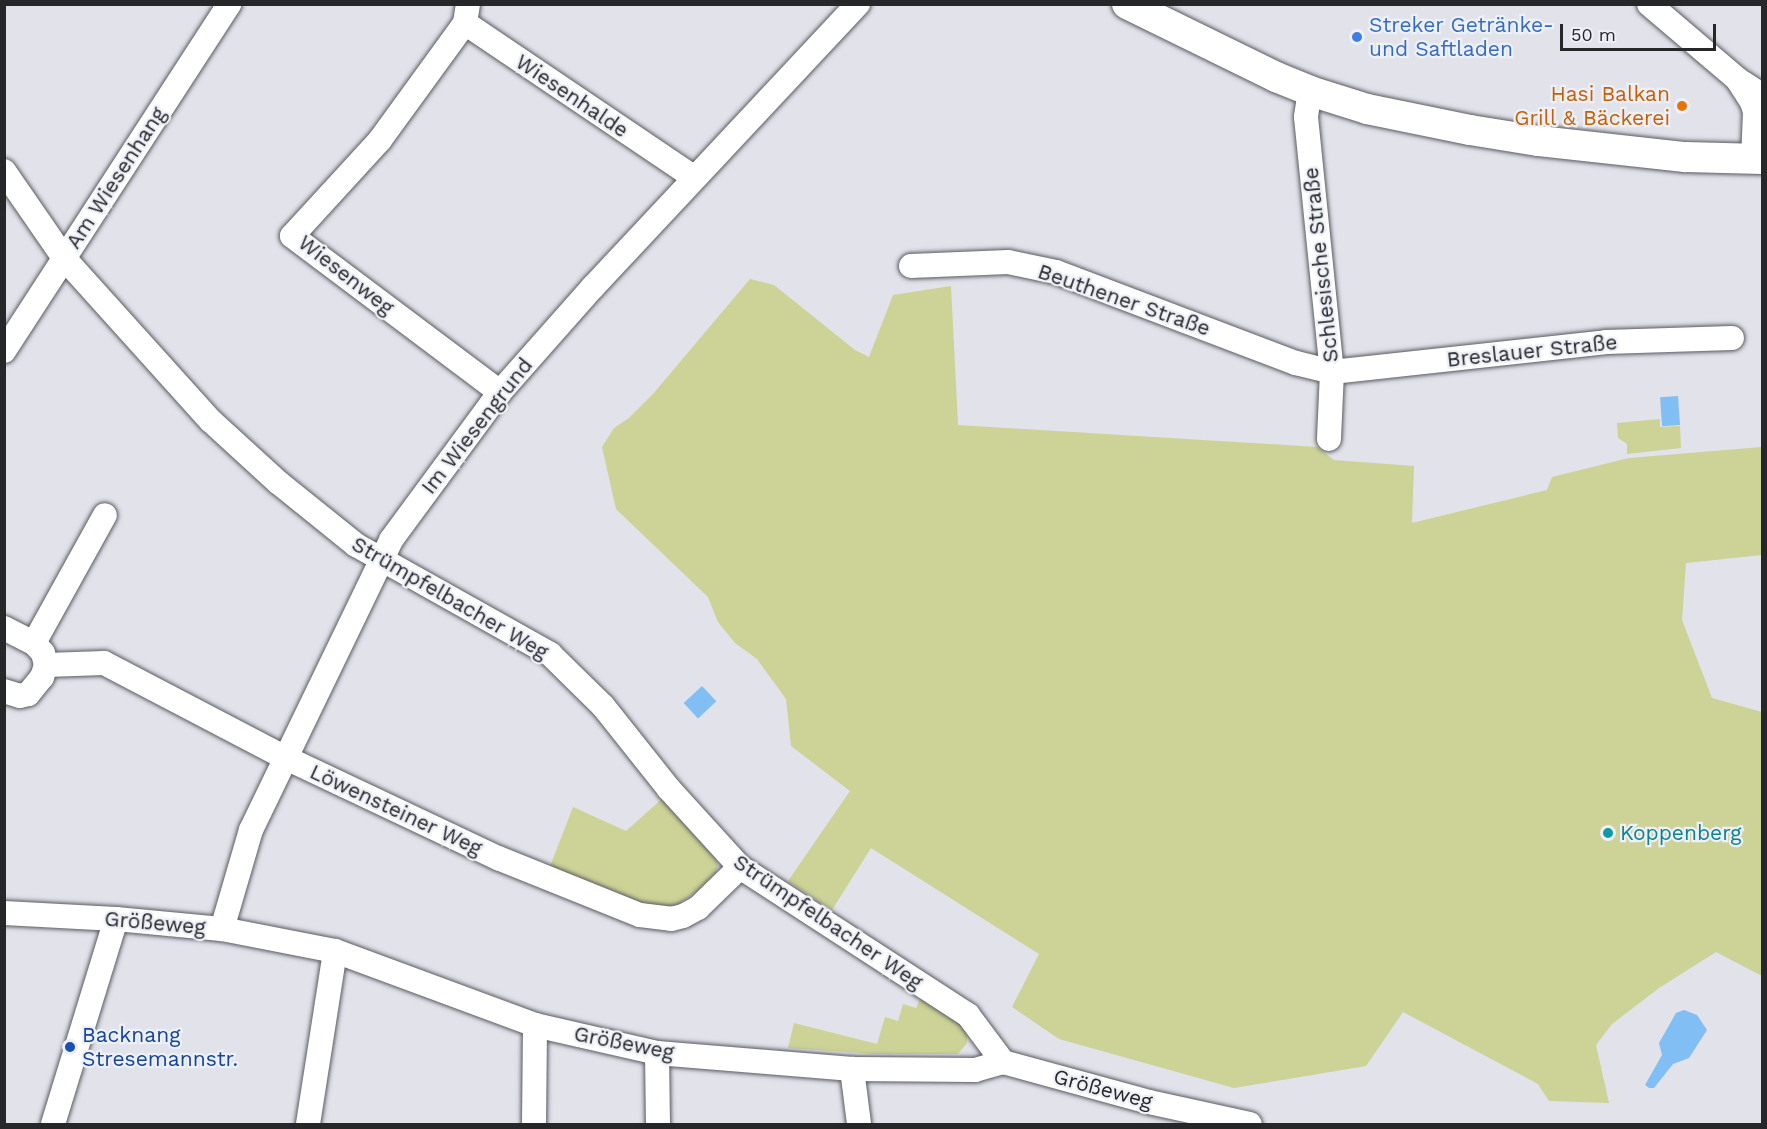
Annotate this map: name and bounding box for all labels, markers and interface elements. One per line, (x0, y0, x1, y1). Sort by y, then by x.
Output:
place label: Streker Getränke- und Saftladen (1369, 12, 1554, 62)
scale bar (1563, 12, 1719, 50)
text: 50 m (1571, 24, 1616, 45)
marker: Streker Getränke- und Saftladen (1350, 30, 1364, 44)
street label: Wiesenhalde (511, 49, 633, 143)
place label: Hasi Balkan Grill & Bäckerei (1513, 81, 1670, 131)
marker: Hasi Balkan Grill & Bäckerei (1675, 99, 1689, 113)
street label: Am Wiesenhang (61, 102, 171, 254)
street label: Schlesische Straße (1298, 166, 1344, 364)
street label: Wiesenweg (293, 230, 399, 320)
street label: Beuthener Straße (1034, 259, 1214, 341)
street label: Breslauer Straße (1445, 329, 1619, 373)
street label: Im Wiesengrund (416, 353, 538, 499)
street label: Strümpfelbacher Weg (347, 531, 553, 665)
street label: Löwensteiner Weg (305, 759, 487, 861)
place label: Koppenberg (1620, 820, 1741, 846)
marker: Koppenberg (1601, 826, 1615, 840)
street label: Strümpfelbacher Weg (728, 849, 928, 995)
street label: Größeweg (103, 906, 207, 940)
street label: Größeweg (572, 1021, 676, 1065)
place label: Backnang Stresemannstr. (82, 1022, 238, 1072)
marker: Backnang Stresemannstr. (63, 1040, 77, 1054)
street label: Größeweg (1051, 1064, 1155, 1114)

